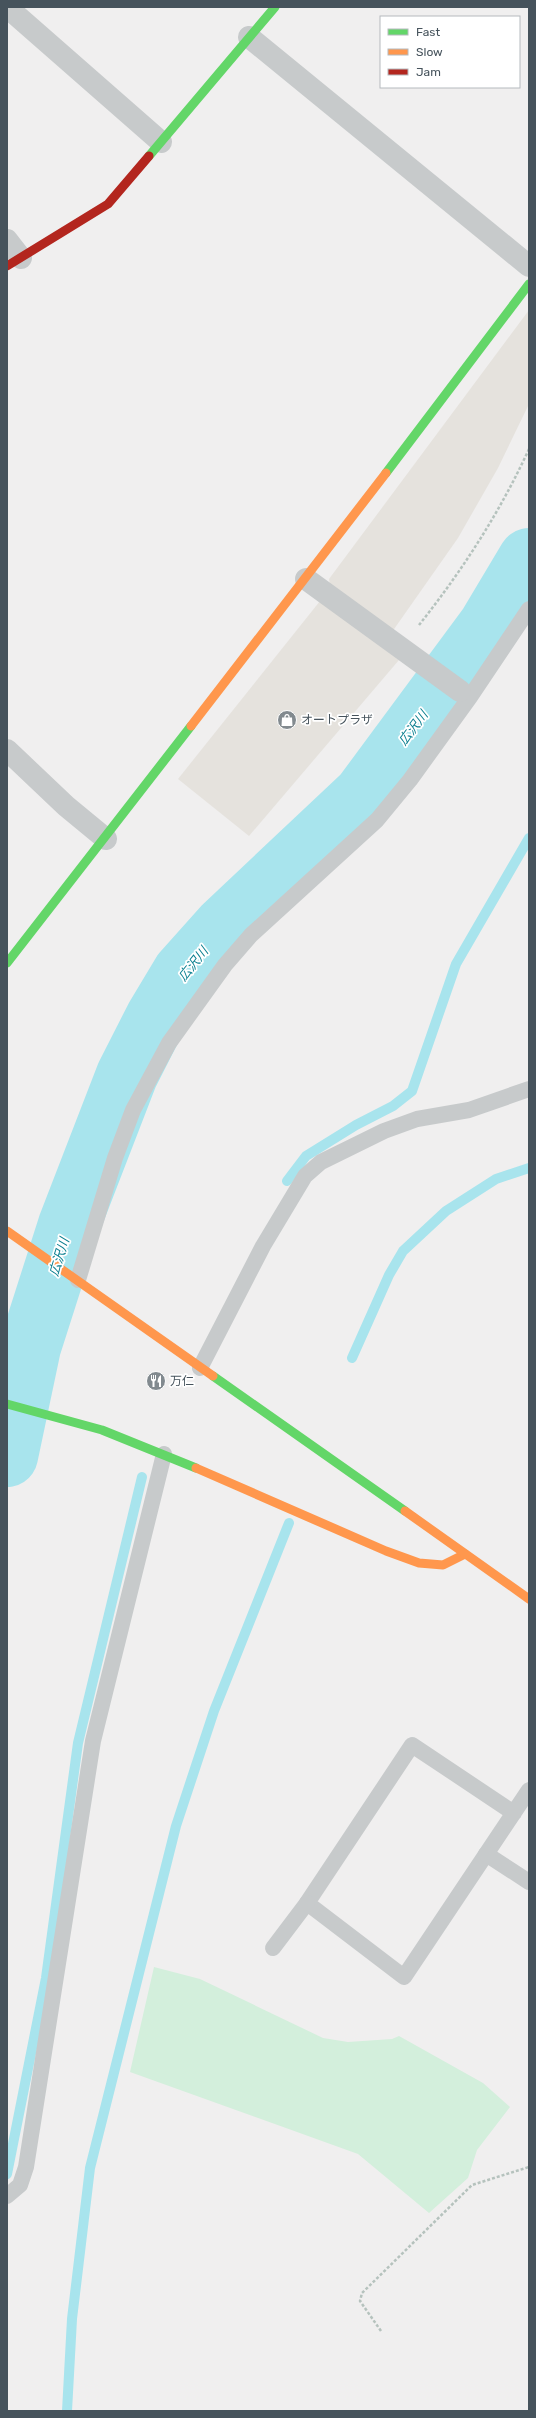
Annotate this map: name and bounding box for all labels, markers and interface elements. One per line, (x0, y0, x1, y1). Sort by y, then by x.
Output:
legend (380, 16, 520, 88)
text: Fast (416, 25, 440, 39)
text: Slow (416, 45, 443, 59)
text: Jam (416, 65, 441, 79)
water label: 広沢川 (395, 706, 432, 748)
shop icon: オートプラザ (276, 709, 298, 731)
place label: オートプラザ (301, 713, 373, 727)
water label: 広沢川 (175, 943, 212, 984)
water label: 広沢川 (46, 1234, 72, 1278)
restaurant icon: 万仁 (145, 1370, 167, 1392)
place label: 万仁 (170, 1374, 194, 1388)

